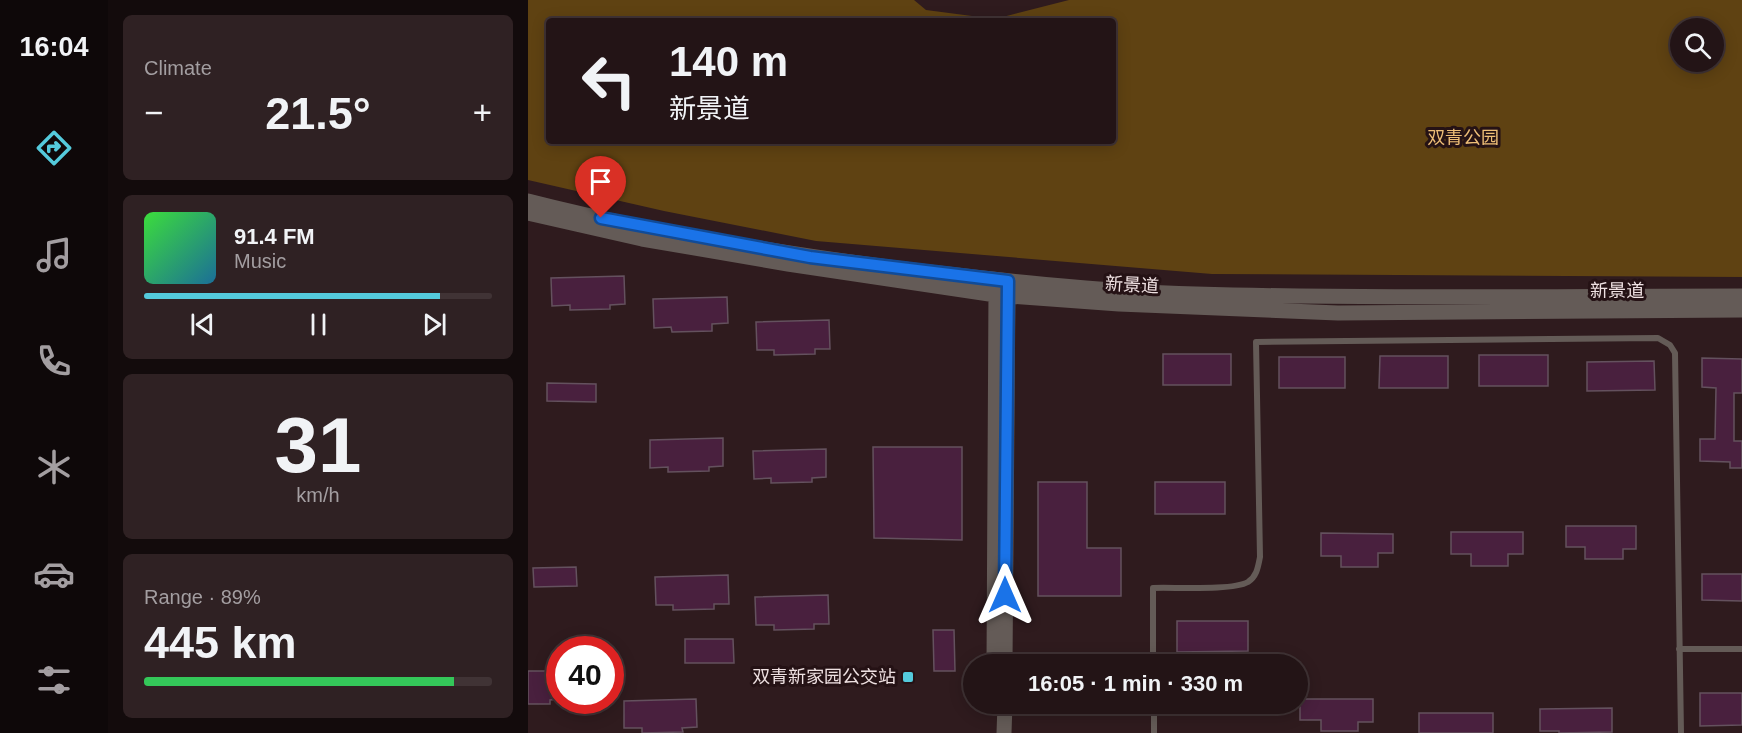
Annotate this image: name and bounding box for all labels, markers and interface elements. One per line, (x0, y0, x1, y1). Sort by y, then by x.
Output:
map controls (1670, 18, 1724, 72)
button: search (1670, 18, 1724, 72)
text: 16:04 (19, 32, 89, 62)
text: 140 m (669, 38, 788, 85)
icon: left (570, 42, 648, 120)
text: Climate (144, 57, 212, 79)
text: 21.5° (265, 88, 371, 139)
text: − (144, 94, 163, 131)
text: + (473, 94, 492, 131)
text: 新景道 (669, 94, 750, 124)
icon: directions (33, 127, 75, 169)
park label: 双青公园 (1427, 128, 1499, 148)
pin (575, 156, 626, 218)
icon: arrive (584, 165, 617, 198)
text: 91.4 FM (234, 224, 315, 249)
icon: music (33, 234, 75, 276)
text: Music (234, 250, 286, 272)
street label: 新景道 (1105, 274, 1159, 296)
street label: 新景道 (1590, 281, 1644, 301)
icon: previous (186, 308, 219, 341)
icon: pause (302, 308, 335, 341)
icon: next (418, 308, 451, 341)
icon: phone (33, 340, 75, 382)
text: 31 (275, 401, 361, 489)
icon: climate (33, 446, 75, 488)
text: km/h (296, 484, 340, 506)
icon: car (33, 553, 75, 595)
position arrow (973, 563, 1037, 627)
text: Range · 89% (144, 586, 261, 608)
text: 445 km (144, 617, 297, 668)
speed limit sign: 40 (546, 636, 624, 714)
icon: filters (33, 659, 75, 701)
place label: 双青新家园公交站 (752, 667, 896, 687)
marker: 双青新家园公交站 (901, 670, 915, 684)
text: 16:05 · 1 min · 330 m (1028, 671, 1243, 696)

